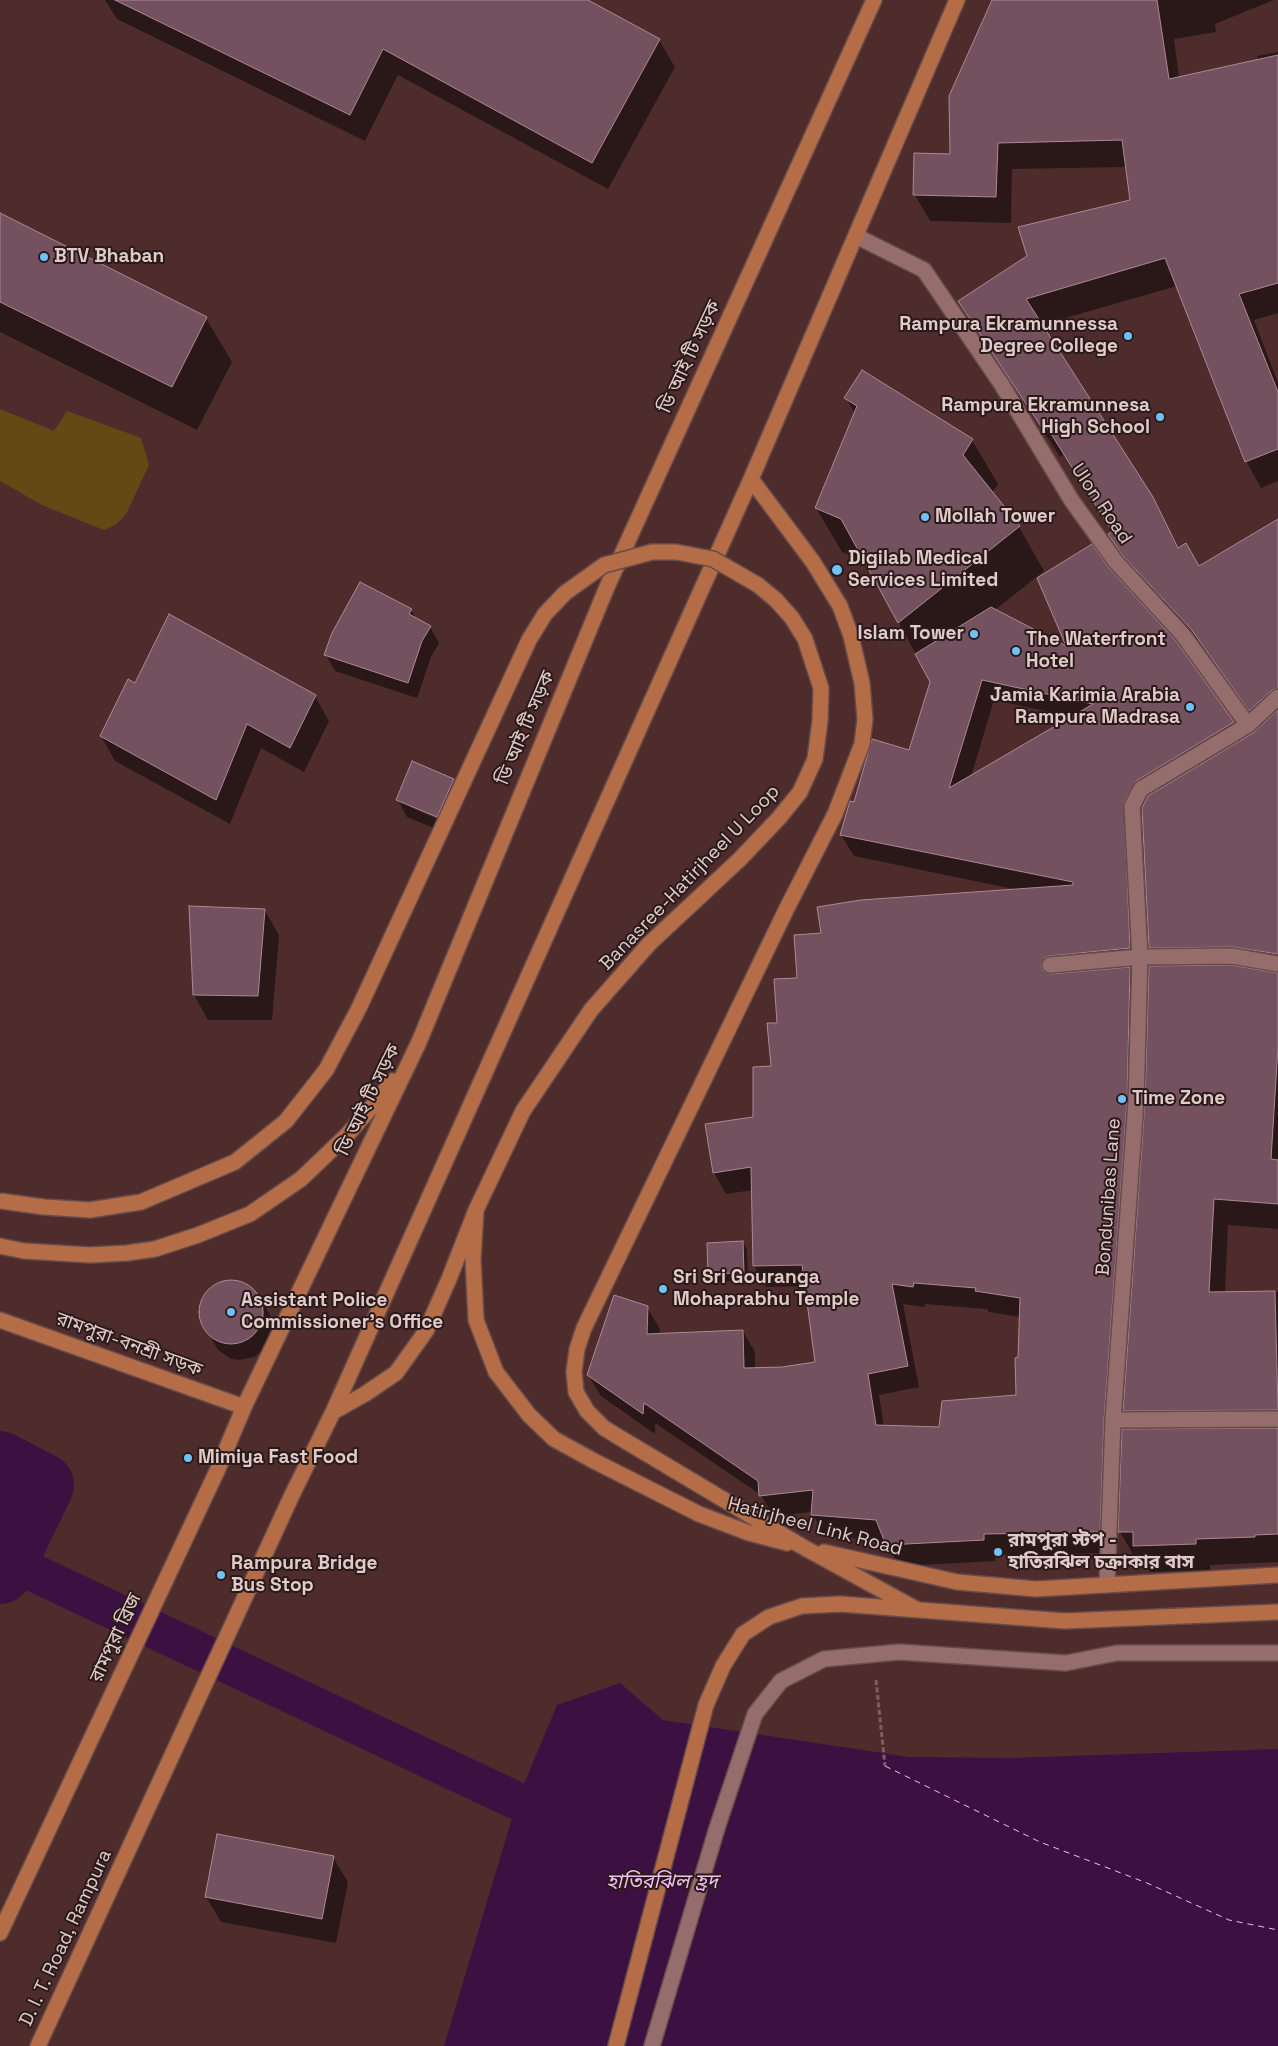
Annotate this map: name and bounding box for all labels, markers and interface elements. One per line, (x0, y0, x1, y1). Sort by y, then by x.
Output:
place label: BTV Bhaban (54, 246, 164, 268)
marker: BTV Bhaban (38, 251, 50, 263)
street label: ডি আই টি সড়ক (654, 297, 726, 417)
place label: Rampura Ekramunnessa Degree College (899, 314, 1118, 358)
marker: Rampura Ekramunnessa Degree College (1122, 330, 1134, 342)
place label: Rampura Ekramunnesa High School (941, 395, 1150, 439)
marker: Rampura Ekramunnesa High School (1154, 411, 1166, 423)
street label: Ulon Road (1066, 459, 1136, 549)
place label: Mollah Tower (935, 506, 1055, 528)
marker: Mollah Tower (919, 511, 931, 523)
place label: Digilab Medical Services Limited (848, 548, 998, 592)
marker: Digilab Medical Services Limited (830, 563, 844, 577)
place label: Islam Tower (858, 623, 964, 645)
marker: Islam Tower (968, 628, 980, 640)
place label: The Waterfront Hotel (1026, 629, 1166, 673)
marker: The Waterfront Hotel (1010, 645, 1022, 657)
street label: ডি আই টি সড়ক (492, 668, 560, 788)
place label: Jamia Karimia Arabia Rampura Madrasa (990, 685, 1180, 729)
marker: Jamia Karimia Arabia Rampura Madrasa (1184, 701, 1196, 713)
street label: Banasree-Hatirjheel U Loop (595, 780, 785, 976)
street label: ডি আই টি সড়ক (332, 1040, 406, 1160)
place label: Time Zone (1132, 1088, 1225, 1110)
marker: Time Zone (1116, 1093, 1128, 1105)
street label: Bondunibas Lane (1092, 1117, 1126, 1277)
place label: Sri Sri Gouranga Mohaprabhu Temple (673, 1267, 859, 1311)
marker: Sri Sri Gouranga Mohaprabhu Temple (657, 1283, 669, 1295)
place label: Assistant Police Commissioner’s Office (241, 1290, 443, 1334)
marker: Assistant Police Commissioner’s Office (225, 1306, 237, 1318)
street label: রামপুরা-বনশ্রী সড়ক (53, 1308, 205, 1382)
place label: Mimiya Fast Food (198, 1447, 358, 1469)
marker: Mimiya Fast Food (182, 1452, 194, 1464)
street label: Hatirjheel Link Road (725, 1493, 905, 1561)
place label: রামপুরা স্টপ - হাতিরঝিল চক্রাকার বাস (1008, 1530, 1194, 1574)
marker: রামপুরা স্টপ - হাতিরঝিল চক্রাকার বাস (992, 1546, 1004, 1558)
place label: Rampura Bridge Bus Stop (231, 1553, 378, 1597)
marker: Rampura Bridge Bus Stop (215, 1569, 227, 1581)
street label: রামপুরা ব্রিজ (86, 1590, 146, 1686)
street label: D. I. T. Road, Rampura (15, 1846, 117, 2030)
water label: হাতিরঝিল হ্রদ (606, 1871, 718, 1895)

